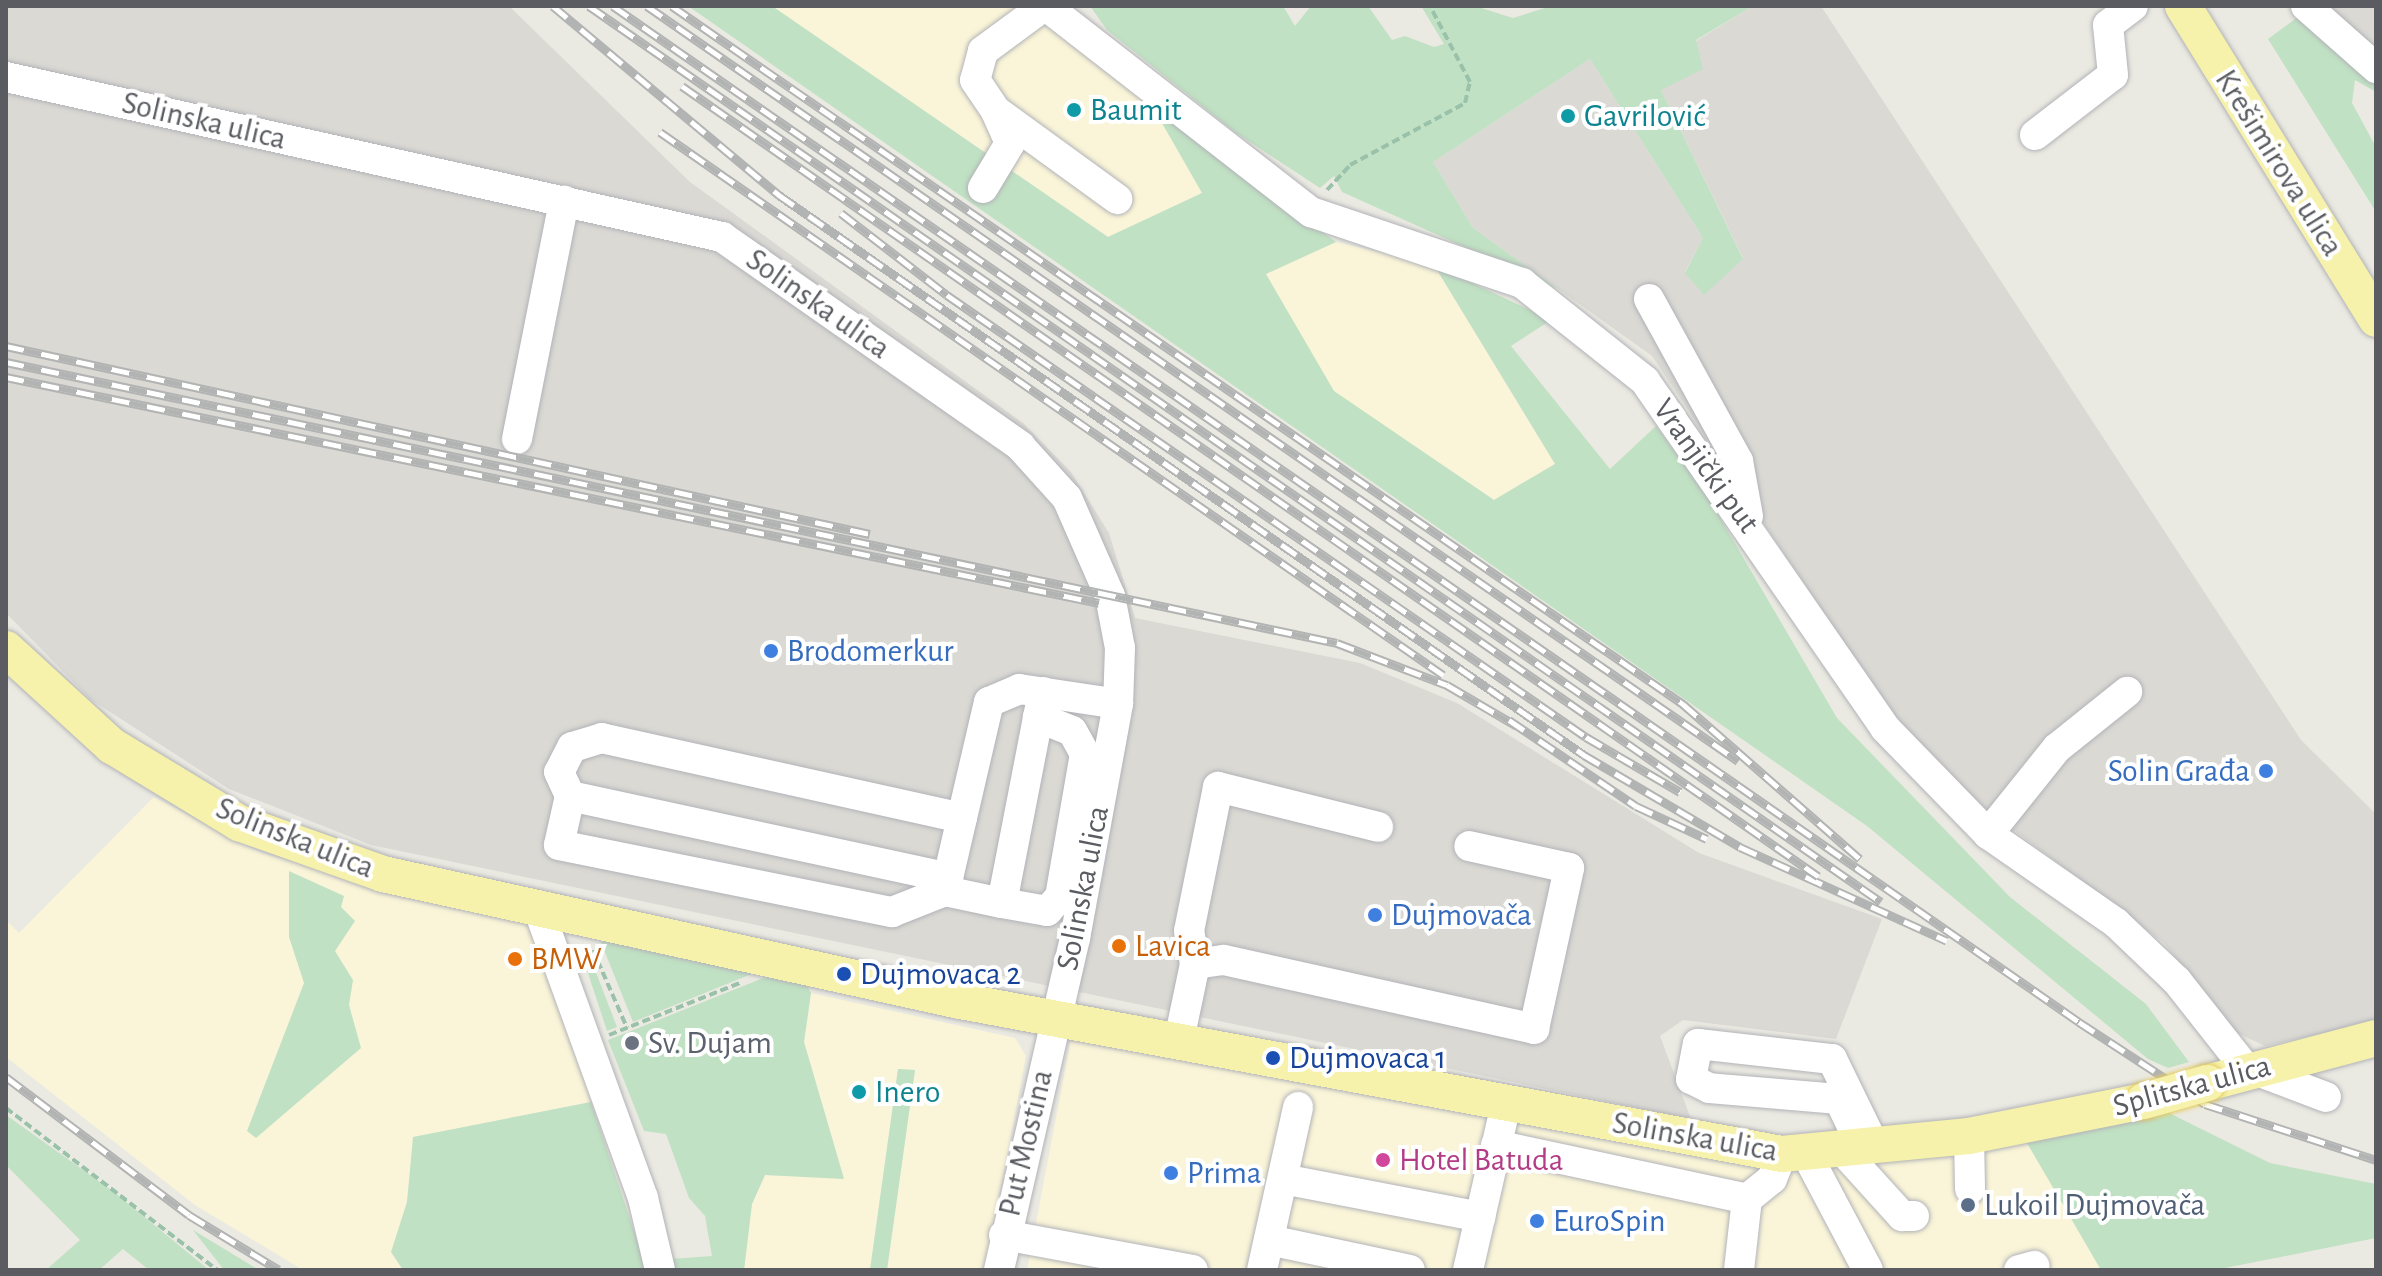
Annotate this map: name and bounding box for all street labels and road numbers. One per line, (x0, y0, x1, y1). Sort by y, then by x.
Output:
street label: Krešimirova ulica (2206, 63, 2352, 263)
street label: Solinska ulica (118, 84, 290, 158)
street label: Solinska ulica (739, 240, 897, 368)
street label: Vranjički put (1644, 391, 1768, 541)
street label: Solinska ulica (210, 789, 380, 887)
street label: Solinska ulica (1048, 802, 1118, 974)
street label: Splitska ulica (2109, 1047, 2275, 1125)
street label: Put Mostina (990, 1066, 1062, 1220)
street label: Solinska ulica (1609, 1104, 1781, 1170)

